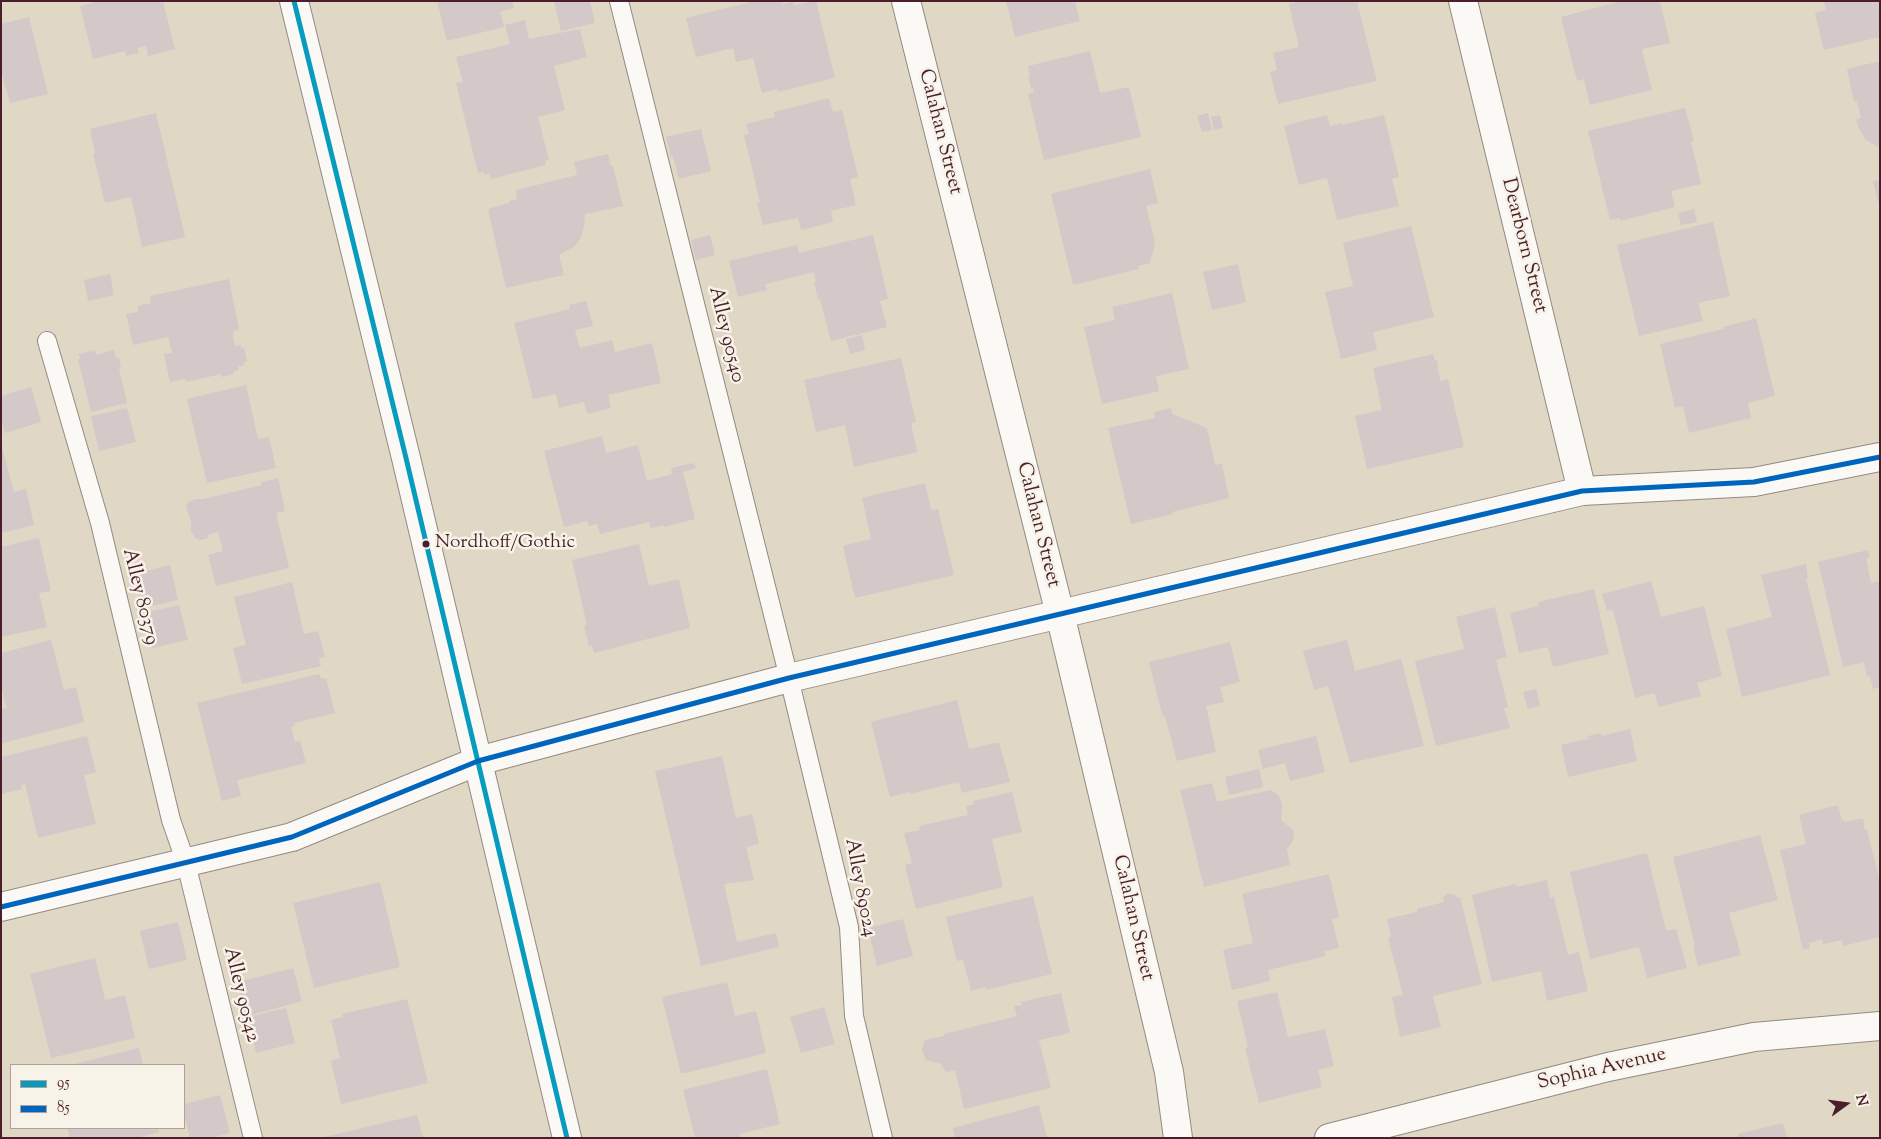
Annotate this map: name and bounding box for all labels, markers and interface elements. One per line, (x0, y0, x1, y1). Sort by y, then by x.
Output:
street label: Calahan Street (912, 67, 966, 197)
street label: Dearborn Street (1495, 176, 1551, 316)
street label: Alley 90540 (701, 285, 749, 385)
street label: Calahan Street (1010, 460, 1064, 590)
place label: Nordhoff/Gothic (435, 533, 575, 555)
marker: Nordhoff/Gothic (421, 539, 431, 549)
street label: Alley 80379 (115, 546, 163, 648)
street label: Alley 89024 (838, 837, 880, 939)
street label: Calahan Street (1106, 853, 1158, 983)
street label: Alley 90542 (217, 945, 263, 1045)
street label: Sophia Avenue (1535, 1044, 1669, 1096)
legend (10, 1064, 185, 1129)
text: 95 (57, 1073, 70, 1094)
north arrow (1821, 1079, 1871, 1129)
text: N (1849, 1093, 1872, 1108)
text: 85 (57, 1098, 70, 1119)

